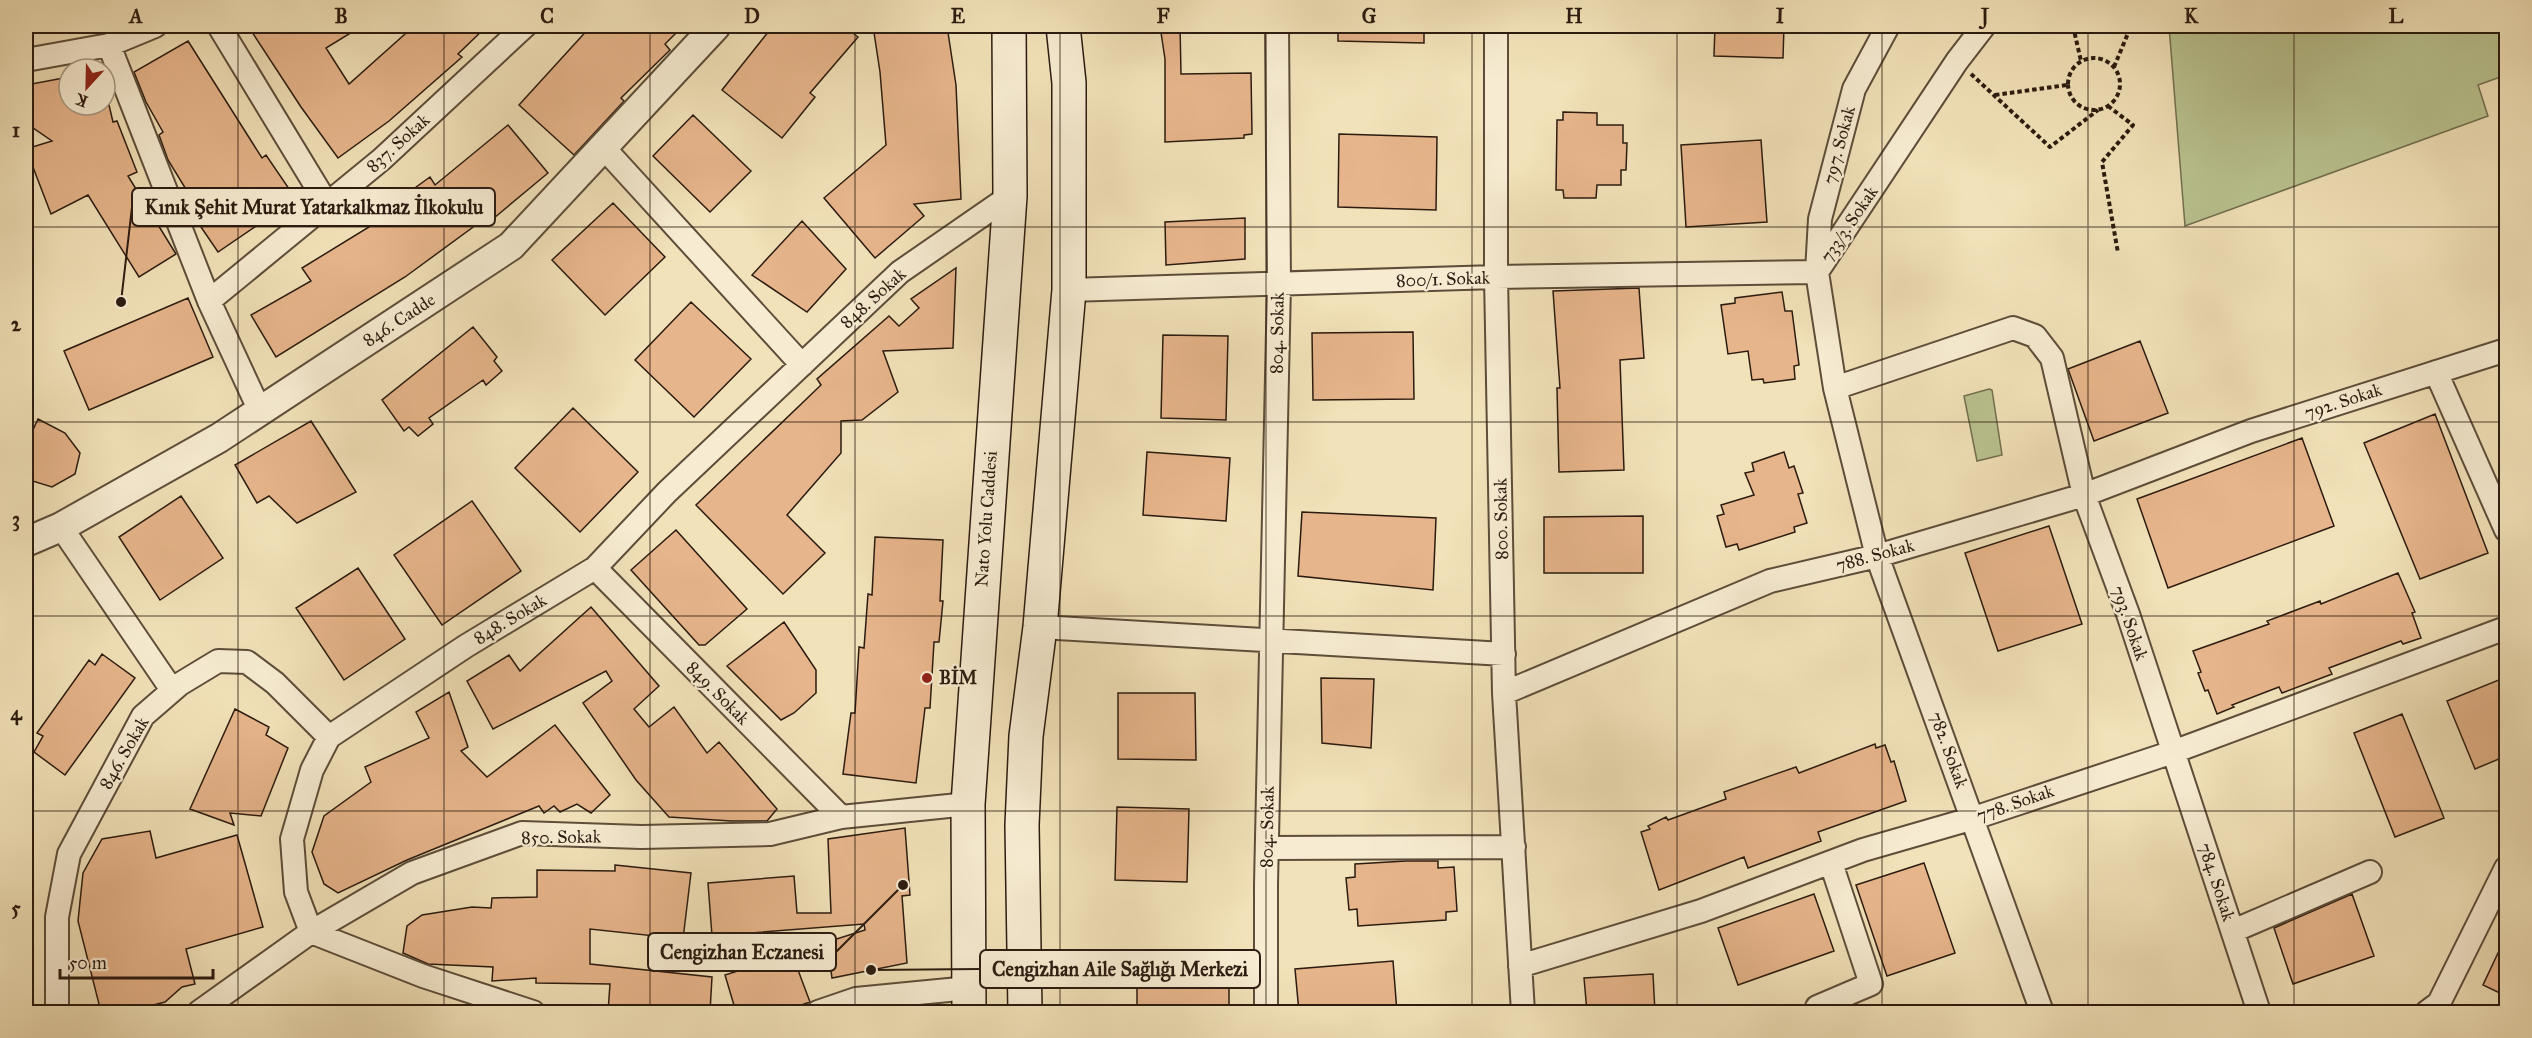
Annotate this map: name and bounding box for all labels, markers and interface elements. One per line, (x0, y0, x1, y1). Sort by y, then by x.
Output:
text: A (127, 4, 143, 28)
text: B (334, 4, 348, 28)
text: C (540, 4, 554, 28)
text: D (744, 4, 760, 28)
text: E (951, 4, 966, 28)
text: F (1156, 4, 1170, 28)
text: G (1362, 4, 1377, 28)
text: H (1565, 4, 1583, 28)
text: I (1776, 4, 1785, 28)
text: J (1978, 4, 1990, 30)
text: K (2184, 4, 2199, 28)
text: L (2389, 4, 2404, 28)
north arrow (57, 57, 117, 117)
text: K (72, 89, 90, 111)
street label: 797. Sokak (1818, 103, 1860, 187)
street label: 837. Sokak (362, 108, 435, 177)
text: 1 (12, 118, 20, 142)
street label: 733/3. Sokak (1815, 181, 1883, 266)
callout: Kınık Şehit Murat Yatarkalkmaz İlkokulu (132, 188, 495, 226)
text: Kınık Şehit Murat Yatarkalkmaz İlkokulu (145, 193, 484, 220)
street label: 848. Sokak (836, 262, 911, 333)
street label: 800/1. Sokak (1396, 266, 1491, 292)
street label: 846. Cadde (359, 288, 439, 352)
street label: 804. Sokak (1265, 291, 1289, 374)
text: 2 (11, 312, 22, 336)
street label: 792. Sokak (2302, 378, 2385, 424)
street label: Nato Yolu Caddesi (970, 450, 1002, 588)
street label: 800. Sokak (1489, 477, 1513, 560)
text: 3 (12, 507, 20, 532)
street label: 788. Sokak (1833, 534, 1917, 576)
street label: 793. Sokak (2107, 583, 2153, 664)
street label: 848. Sokak (470, 588, 551, 649)
street label: 849. Sokak (682, 657, 755, 730)
place label: BİM (939, 665, 978, 689)
marker: BİM (920, 671, 934, 685)
text: 4 (10, 701, 22, 726)
street label: 782. Sokak (1925, 709, 1973, 792)
street label: 846. Sokak (94, 712, 154, 793)
street label: 778. Sokak (1974, 779, 2057, 826)
street label: 804. Sokak (1255, 785, 1279, 868)
street label: 850. Sokak (521, 825, 602, 849)
street label: 784. Sokak (2194, 840, 2240, 925)
text: 5 (11, 896, 21, 920)
callout: Cengizhan Eczanesi (648, 933, 836, 971)
text: Cengizhan Eczanesi (660, 940, 824, 965)
scale bar (60, 942, 213, 980)
callout: Cengizhan Aile Sağlığı Merkezi (980, 950, 1260, 988)
text: 50 m (69, 952, 107, 974)
text: Cengizhan Aile Sağlığı Merkezi (992, 957, 1249, 982)

